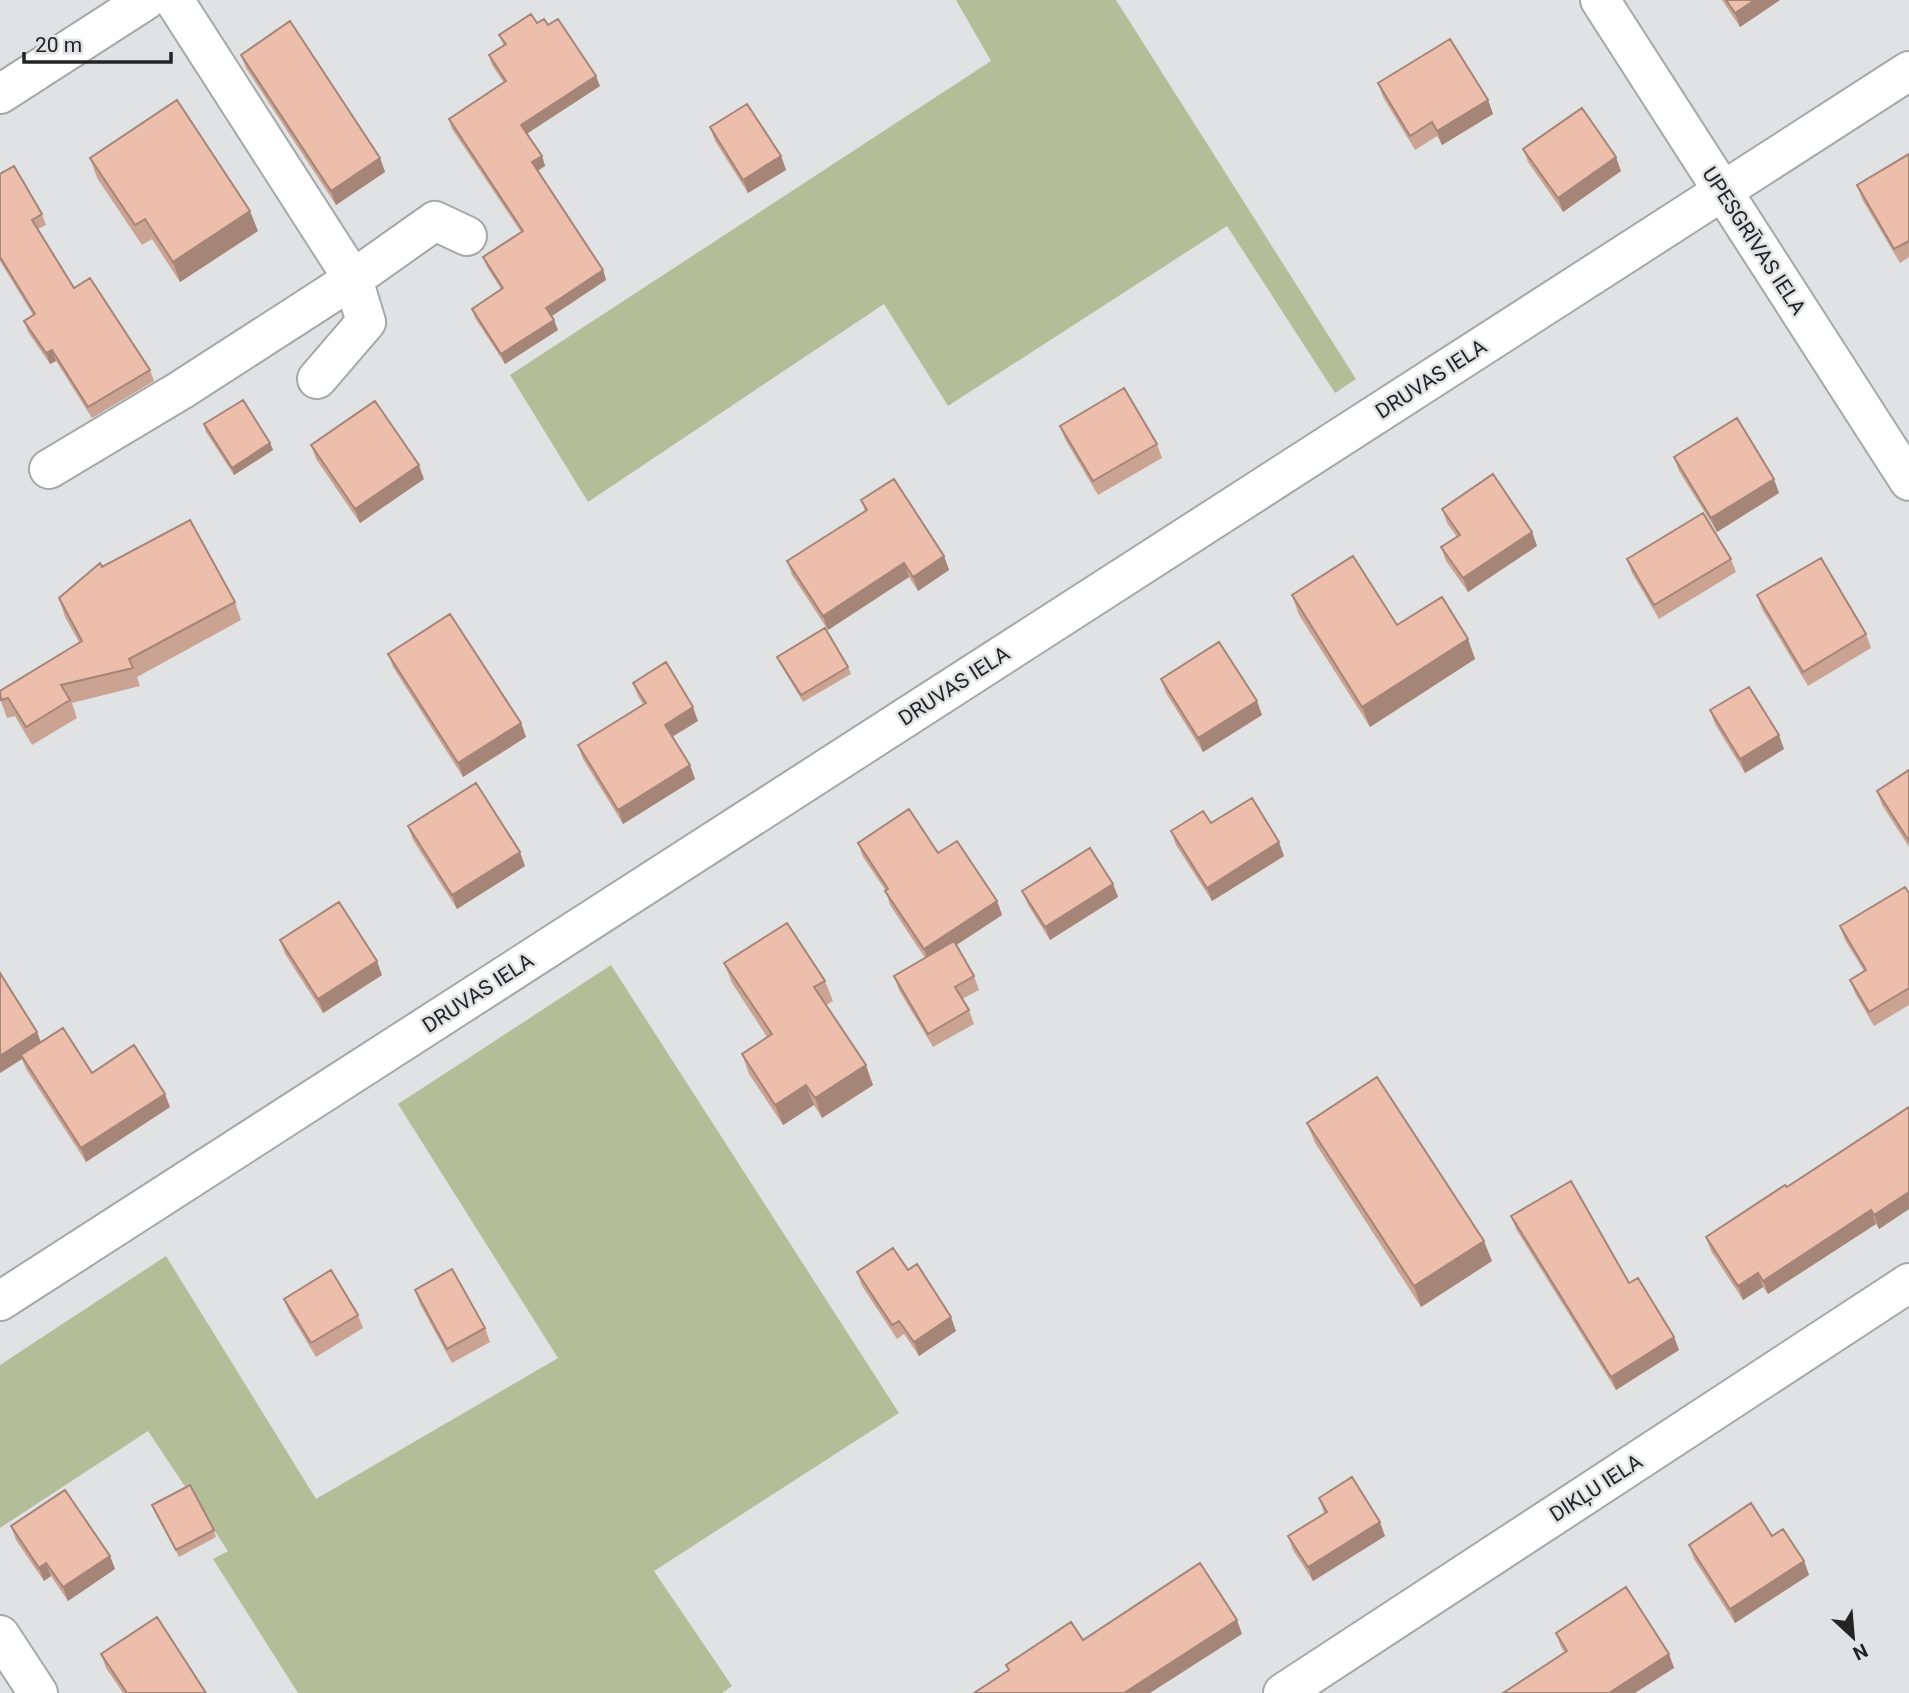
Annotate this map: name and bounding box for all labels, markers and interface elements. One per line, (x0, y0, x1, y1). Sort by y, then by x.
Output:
scale bar (24, 21, 172, 65)
text: 20 m (35, 33, 82, 57)
street label: UPESGRĪVAS IELA (1697, 163, 1811, 320)
street label: DRUVAS IELA (1371, 334, 1491, 424)
street label: DRUVAS IELA (894, 641, 1014, 731)
street label: DRUVAS IELA (418, 948, 538, 1038)
street label: DIKĻU IELA (1545, 1449, 1647, 1527)
north arrow (1818, 1602, 1888, 1672)
text: N (1849, 1639, 1871, 1665)

